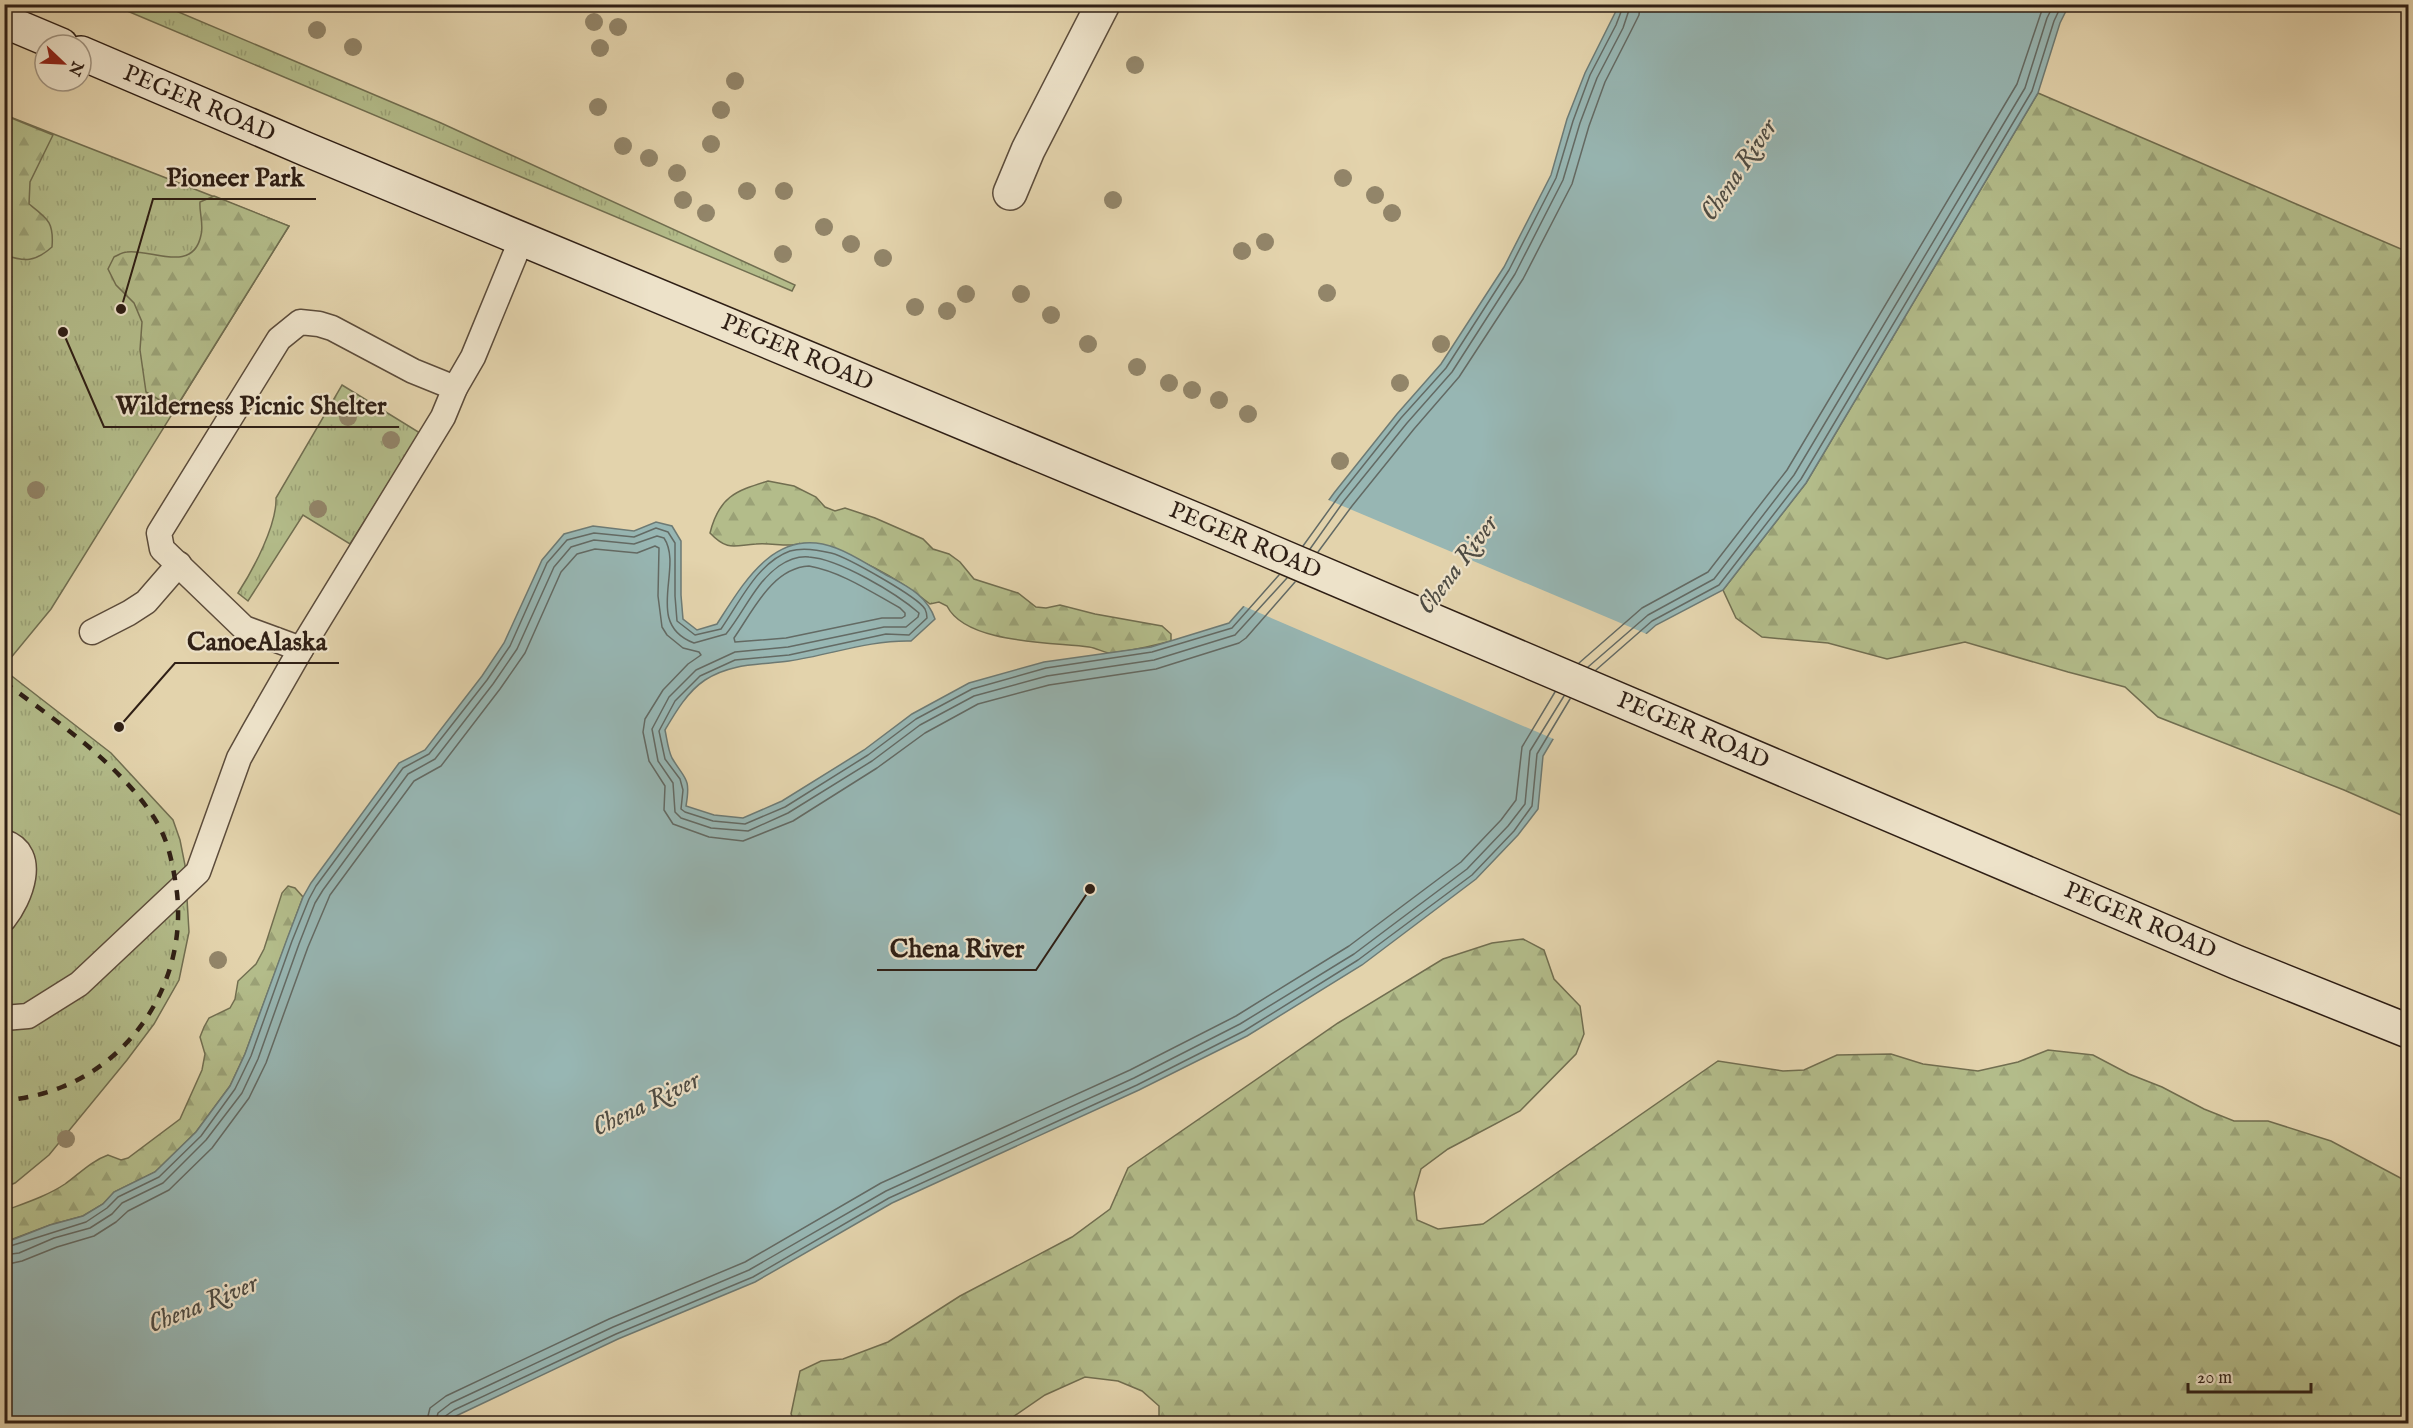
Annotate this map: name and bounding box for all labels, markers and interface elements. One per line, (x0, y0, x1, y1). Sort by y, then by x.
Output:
north arrow (33, 33, 93, 93)
text: N (63, 57, 87, 79)
street label: PEGER ROAD (118, 58, 280, 150)
water label: Chena River (1693, 112, 1786, 227)
callout: Pioneer Park (153, 155, 316, 199)
text: Pioneer Park (166, 162, 305, 195)
street label: PEGER ROAD (716, 307, 878, 399)
callout: Wilderness Picnic Shelter (104, 383, 399, 427)
text: Wilderness Picnic Shelter (115, 390, 387, 423)
street label: PEGER ROAD (1164, 495, 1326, 587)
water label: Chena River (1410, 508, 1507, 621)
callout: CanoeAlaska (175, 619, 339, 663)
text: CanoeAlaska (187, 626, 328, 659)
street label: PEGER ROAD (1612, 685, 1774, 777)
street label: PEGER ROAD (2059, 875, 2221, 967)
callout: Chena River (877, 926, 1036, 970)
text: Chena River (890, 933, 1025, 966)
water label: Chena River (587, 1063, 706, 1144)
water label: Chena River (143, 1267, 264, 1341)
scale bar (2188, 1356, 2311, 1394)
text: 20 m (2197, 1367, 2232, 1390)

